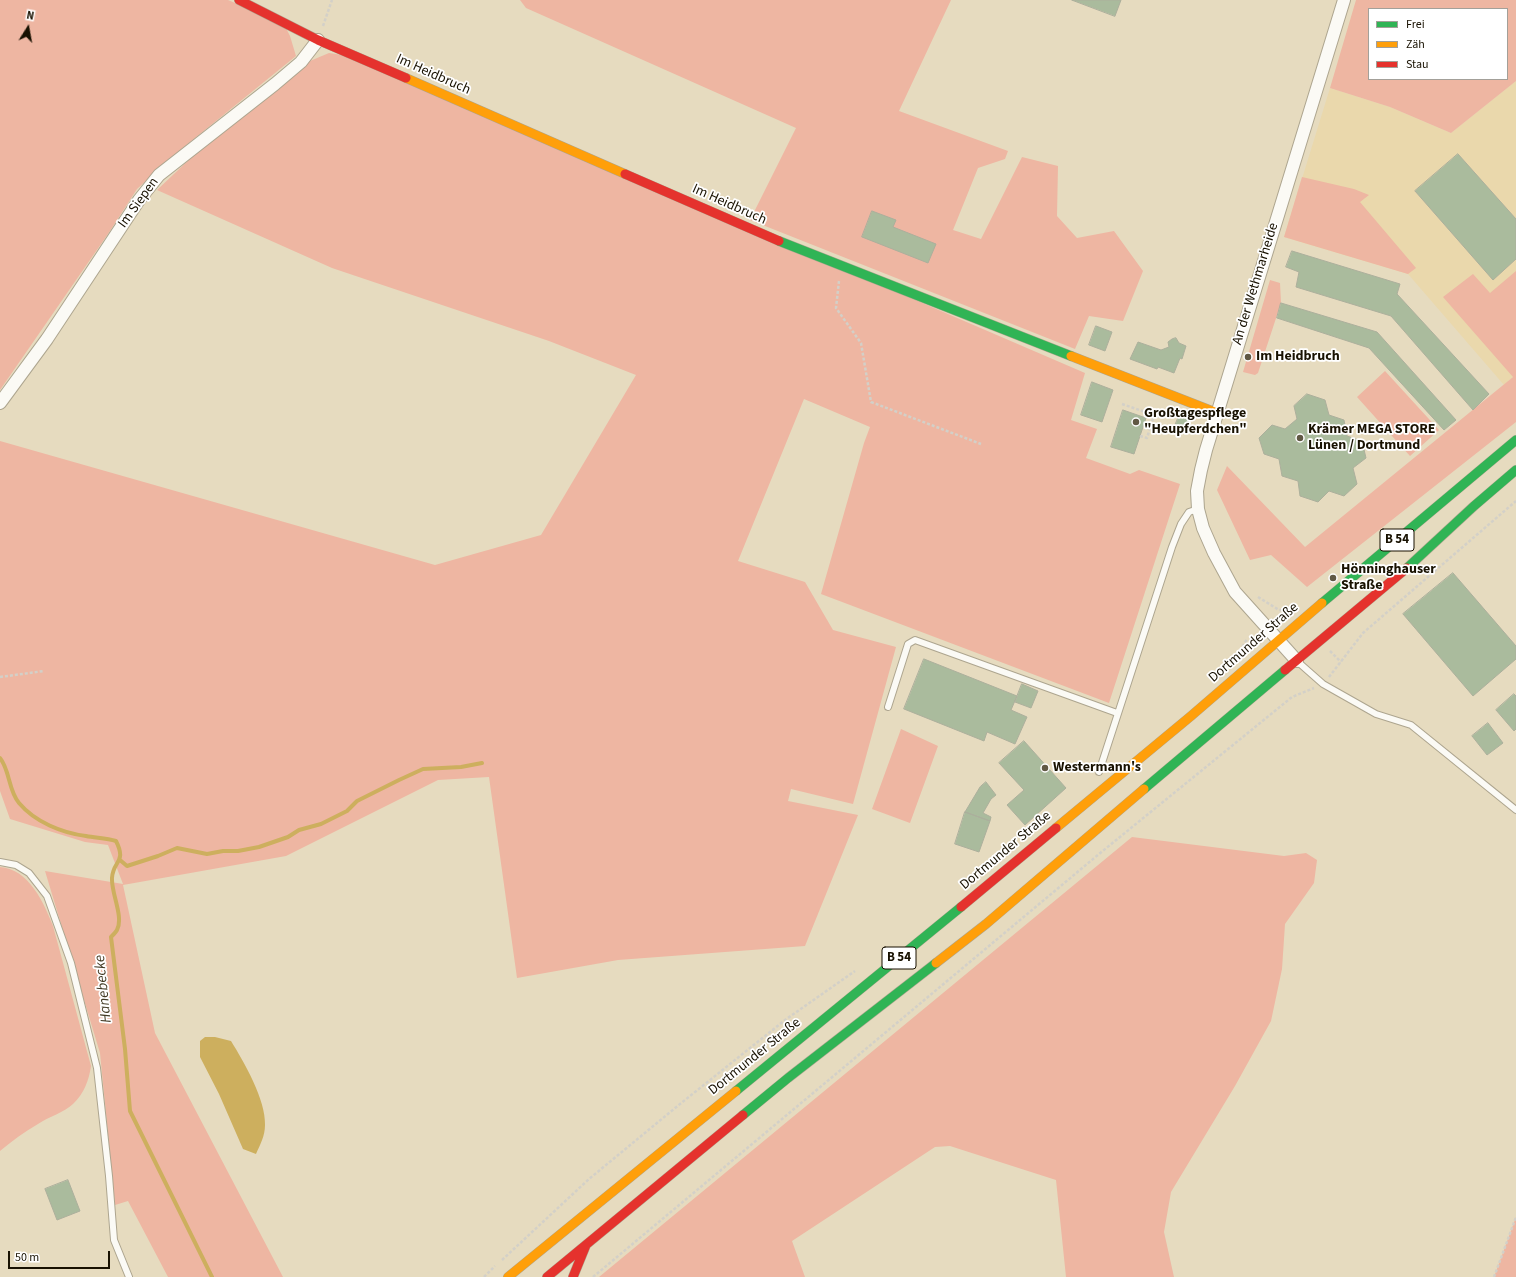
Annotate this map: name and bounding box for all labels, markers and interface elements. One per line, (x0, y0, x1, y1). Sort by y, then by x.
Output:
north arrow (8, 8, 48, 48)
text: N (25, 8, 35, 24)
legend (1368, 8, 1508, 80)
text: Frei (1406, 16, 1425, 33)
text: Zäh (1406, 36, 1425, 53)
street label: Im Heidbruch (393, 51, 473, 99)
text: Stau (1406, 56, 1429, 73)
street label: Im Siepen (115, 174, 163, 232)
street label: Im Heidbruch (689, 181, 769, 229)
street label: An der Wethmarheide (1229, 221, 1283, 347)
place label: Im Heidbruch (1256, 349, 1340, 365)
marker: Im Heidbruch (1243, 352, 1253, 362)
place label: Großtagespflege "Heupferdchen" (1144, 406, 1247, 438)
marker: Großtagespflege "Heupferdchen" (1131, 417, 1141, 427)
place label: Krämer MEGA STORE Lünen / Dortmund (1308, 422, 1435, 454)
marker: Krämer MEGA STORE Lünen / Dortmund (1295, 433, 1305, 443)
road number: B 54 (1380, 529, 1414, 551)
place label: Hönninghauser Straße (1341, 562, 1436, 594)
marker: Hönninghauser Straße (1328, 573, 1338, 583)
street label: Dortmunder Straße (1206, 599, 1302, 687)
place label: Westermann's (1053, 760, 1141, 776)
marker: Westermann's (1040, 763, 1050, 773)
street label: Dortmunder Straße (957, 808, 1055, 894)
road number: B 54 (882, 947, 916, 969)
water label: Hanebecke (91, 954, 117, 1024)
street label: Dortmunder Straße (706, 1015, 804, 1099)
scale bar (10, 1243, 112, 1269)
text: 50 m (15, 1249, 39, 1266)

